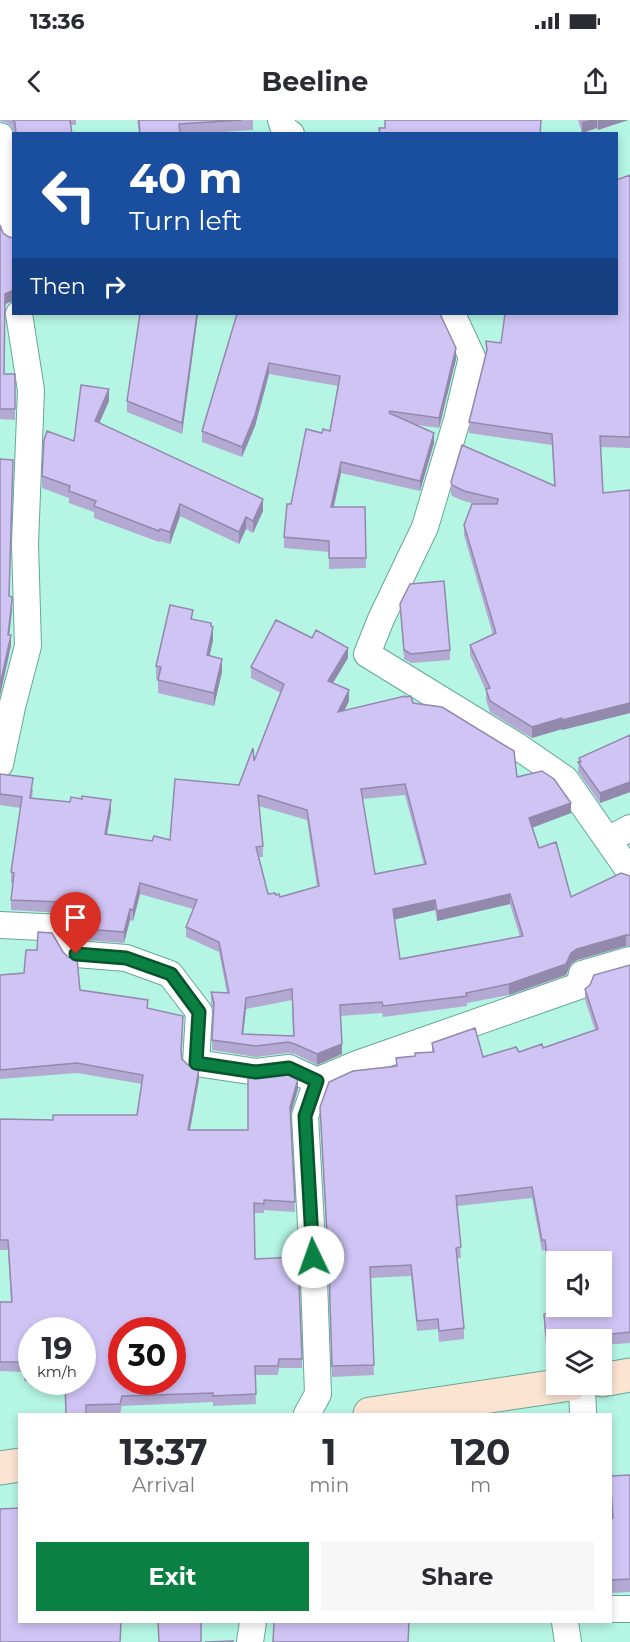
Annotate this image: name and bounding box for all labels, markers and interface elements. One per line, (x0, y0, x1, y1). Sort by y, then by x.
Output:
text: 13:36 (30, 8, 84, 35)
icon: back (18, 65, 51, 98)
text: Beeline (262, 65, 368, 98)
icon: share (579, 65, 612, 98)
text: 40 m (129, 152, 242, 204)
icon: left (30, 156, 108, 234)
text: Turn left (129, 204, 242, 237)
icon: right (98, 270, 131, 303)
text: Then (30, 273, 86, 300)
pin (50, 892, 101, 954)
icon: arrive (59, 901, 92, 934)
position arrow (281, 1225, 345, 1289)
map controls (546, 1251, 612, 1395)
button: sound (546, 1251, 612, 1317)
speed limit sign: 30 (108, 1317, 186, 1395)
button: layers (546, 1329, 612, 1395)
text: 19 (42, 1330, 72, 1367)
text: km/h (37, 1362, 77, 1381)
text: 13:37 (119, 1430, 208, 1474)
text: 1 (322, 1430, 336, 1474)
text: 120 (451, 1430, 511, 1474)
text: Arrival (132, 1473, 195, 1497)
text: min (309, 1473, 349, 1497)
text: m (470, 1473, 491, 1497)
button: Exit (36, 1542, 309, 1611)
button: Share (321, 1542, 594, 1611)

